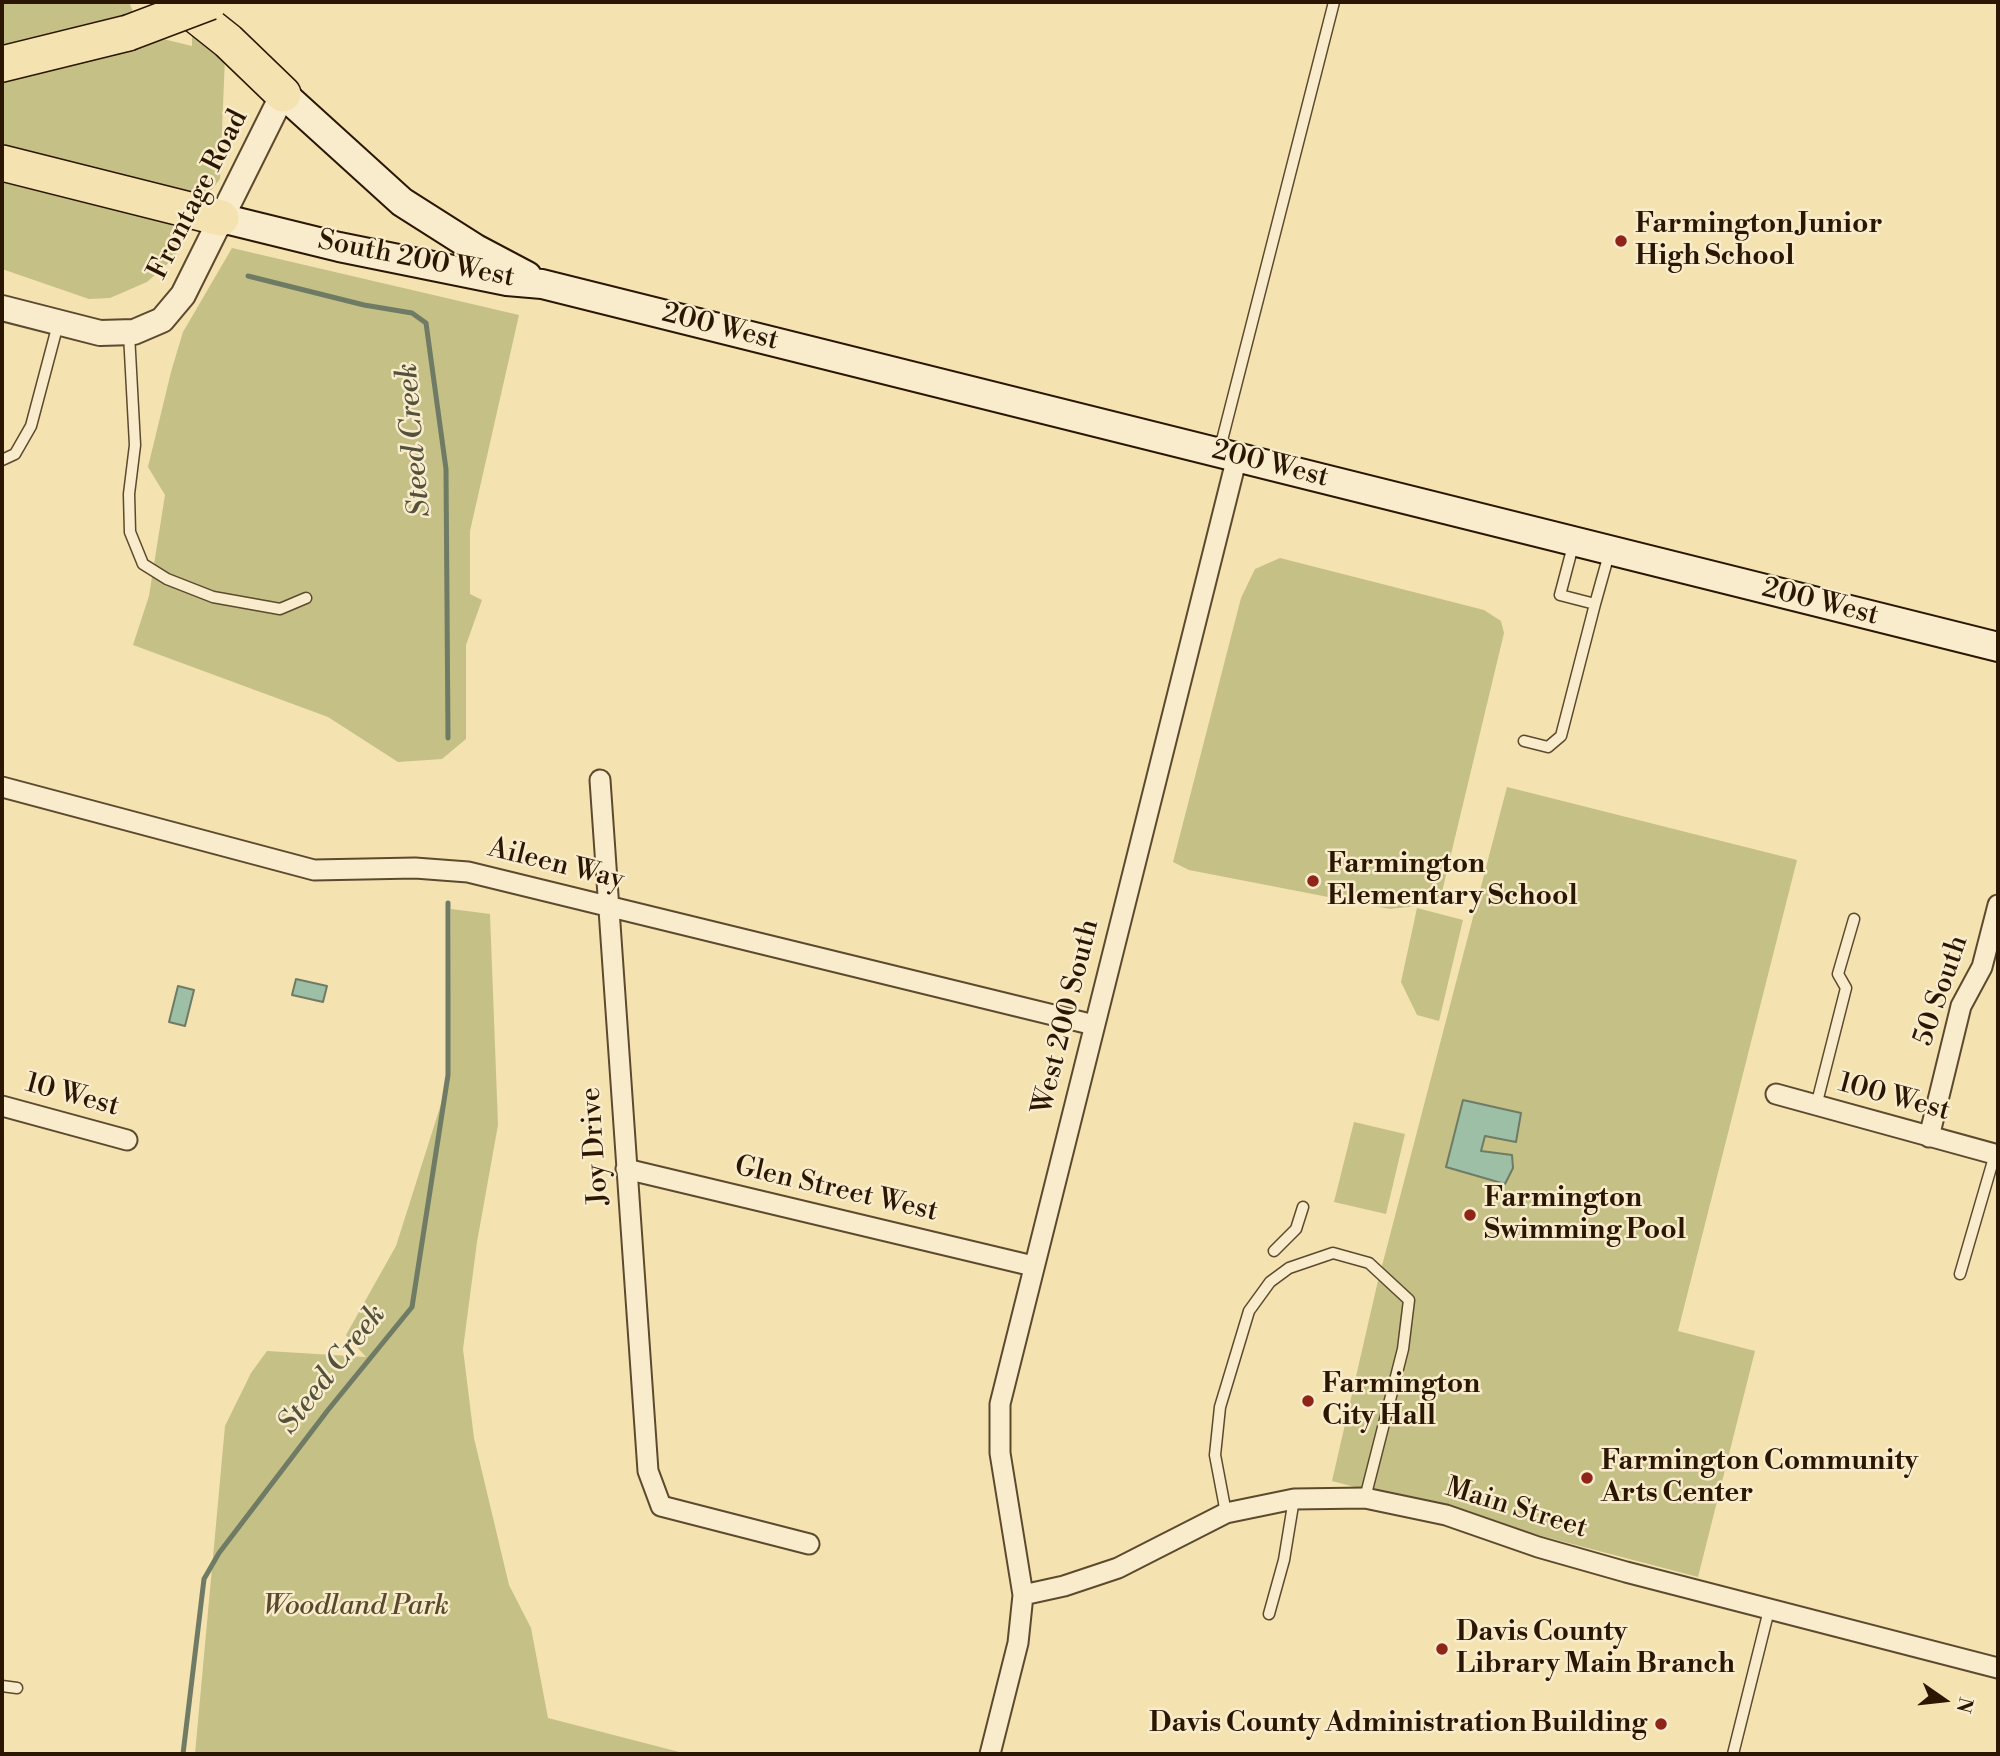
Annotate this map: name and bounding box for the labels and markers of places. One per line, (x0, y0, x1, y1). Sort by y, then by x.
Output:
place label: Farmington Junior High School (1635, 208, 1883, 274)
marker: Farmington Junior High School (1613, 233, 1629, 249)
place label: Farmington Elementary School (1327, 848, 1578, 914)
marker: Farmington Elementary School (1305, 873, 1321, 889)
place label: Farmington Swimming Pool (1484, 1182, 1686, 1248)
marker: Farmington Swimming Pool (1462, 1207, 1478, 1223)
place label: Farmington City Hall (1322, 1368, 1480, 1434)
marker: Farmington City Hall (1300, 1393, 1316, 1409)
place label: Farmington Community Arts Center (1601, 1445, 1918, 1511)
marker: Farmington Community Arts Center (1579, 1470, 1595, 1486)
place label: Davis County Library Main Branch (1456, 1616, 1735, 1682)
marker: Davis County Library Main Branch (1434, 1641, 1450, 1657)
place label: Davis County Administration Building (1149, 1707, 1647, 1741)
marker: Davis County Administration Building (1653, 1716, 1669, 1732)

